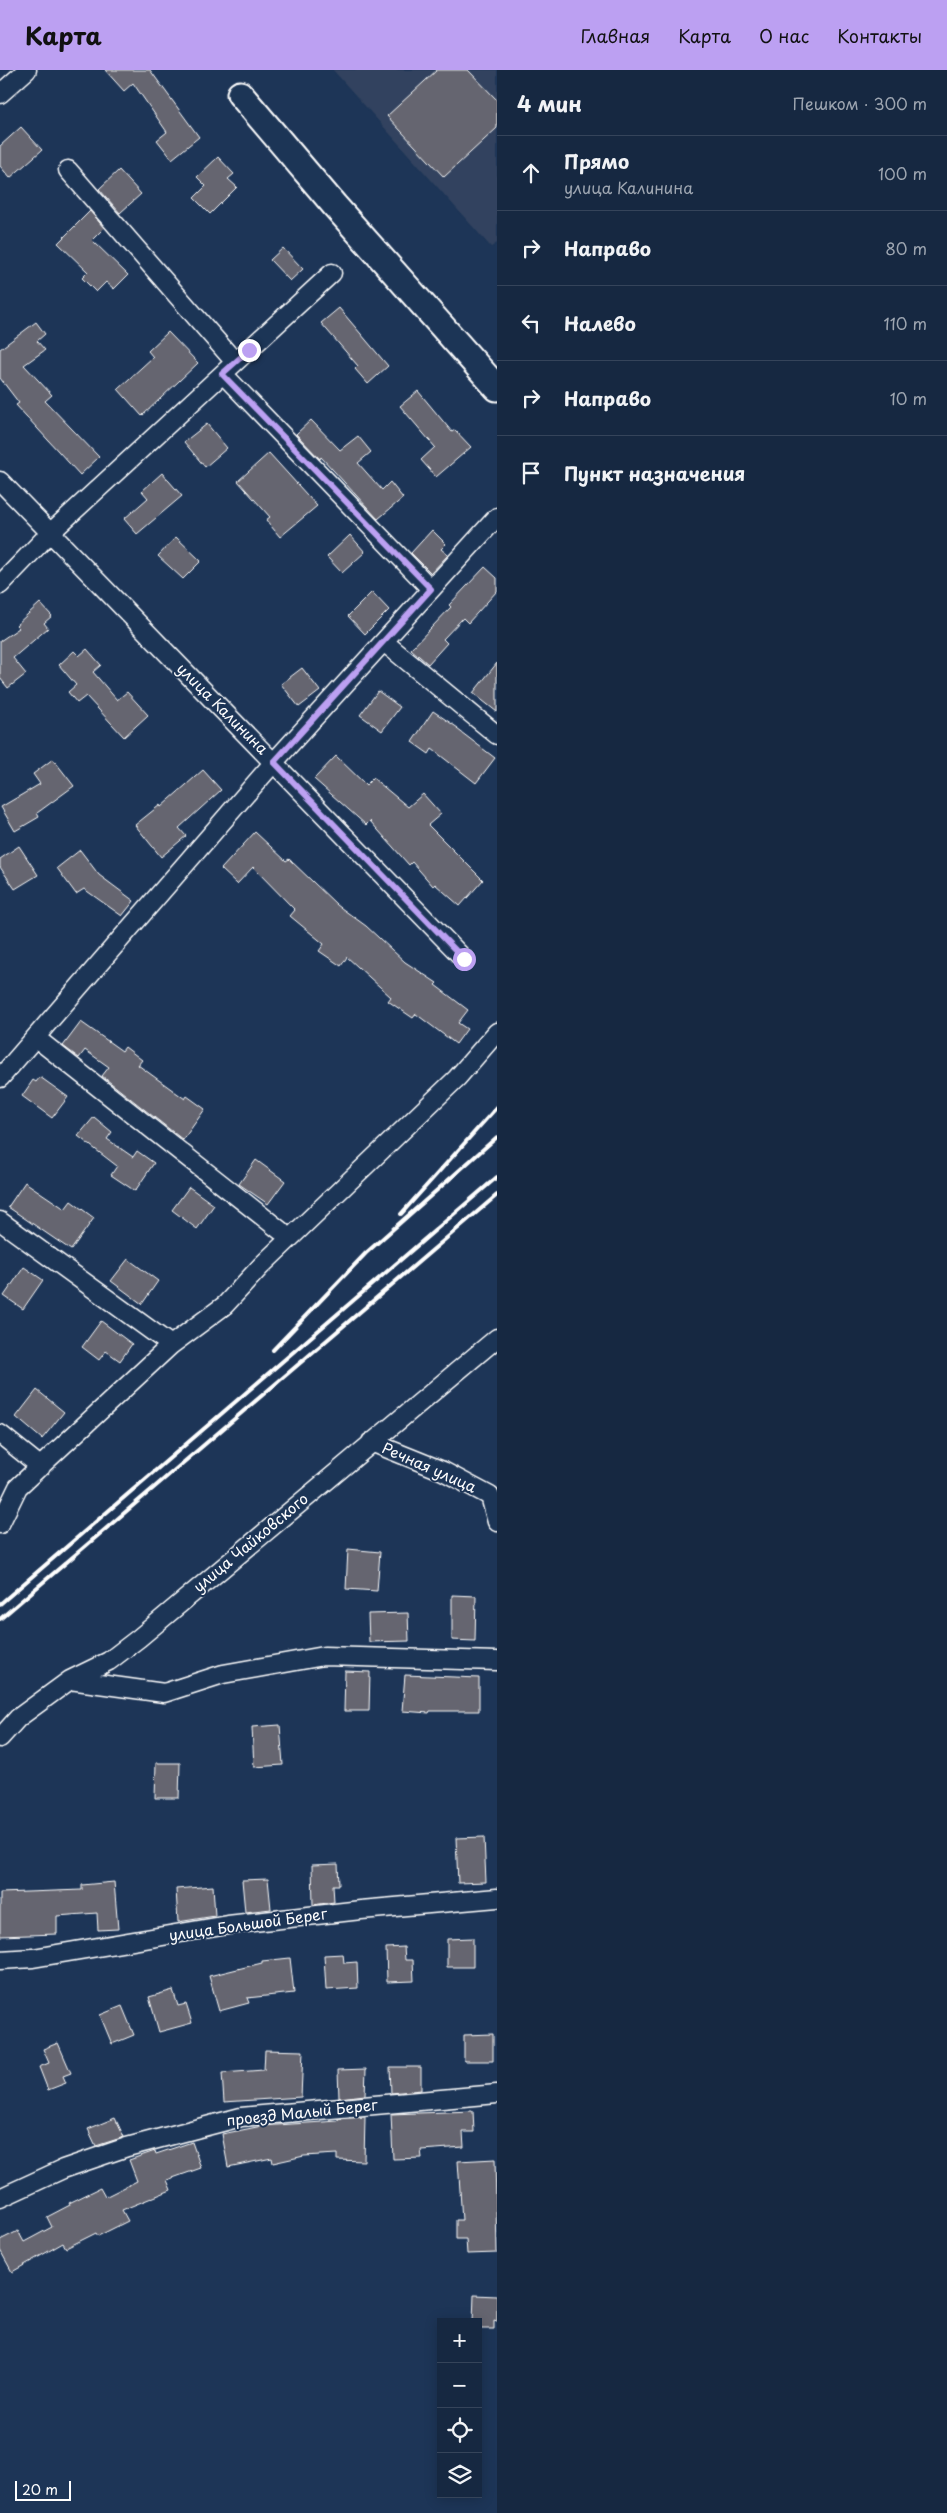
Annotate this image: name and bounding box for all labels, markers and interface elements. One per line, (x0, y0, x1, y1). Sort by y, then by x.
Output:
text: Карта (25, 17, 102, 53)
text: Главная (581, 22, 650, 49)
text: Карта (678, 22, 731, 49)
text: О нас (759, 22, 809, 49)
text: Контакты (837, 22, 922, 49)
text: 4 мин (517, 87, 582, 119)
text: Пешком · 300 m (793, 91, 927, 115)
text: Прямо (564, 147, 629, 175)
icon: ahead (517, 159, 545, 187)
text: 100 m (878, 161, 927, 185)
text: улица Калинина (564, 175, 693, 199)
icon: right (517, 234, 545, 262)
text: Направо (564, 234, 651, 262)
text: 80 m (885, 236, 927, 260)
icon: left (517, 309, 545, 337)
text: Налево (564, 309, 636, 337)
text: 110 m (884, 311, 927, 335)
route end (238, 339, 261, 362)
icon: right (517, 384, 545, 412)
text: Направо (564, 384, 651, 412)
text: 10 m (890, 386, 927, 410)
icon: arrive (517, 459, 545, 487)
text: Пункт назначения (564, 459, 745, 487)
street label: улица Калинина (172, 657, 274, 759)
route start (453, 948, 476, 971)
street label: Речная улица (379, 1436, 481, 1498)
street label: улица Чайковского (187, 1487, 313, 1597)
street label: улица Большой Берег (167, 1901, 329, 1946)
street label: проезд Малый Берег (225, 2092, 379, 2131)
map controls (437, 2318, 482, 2498)
button: + (437, 2318, 482, 2363)
button: − (437, 2363, 482, 2408)
button: locate (437, 2408, 482, 2453)
button: layers (437, 2453, 482, 2498)
scale bar (15, 2478, 71, 2501)
text: 20 m (22, 2479, 58, 2500)

